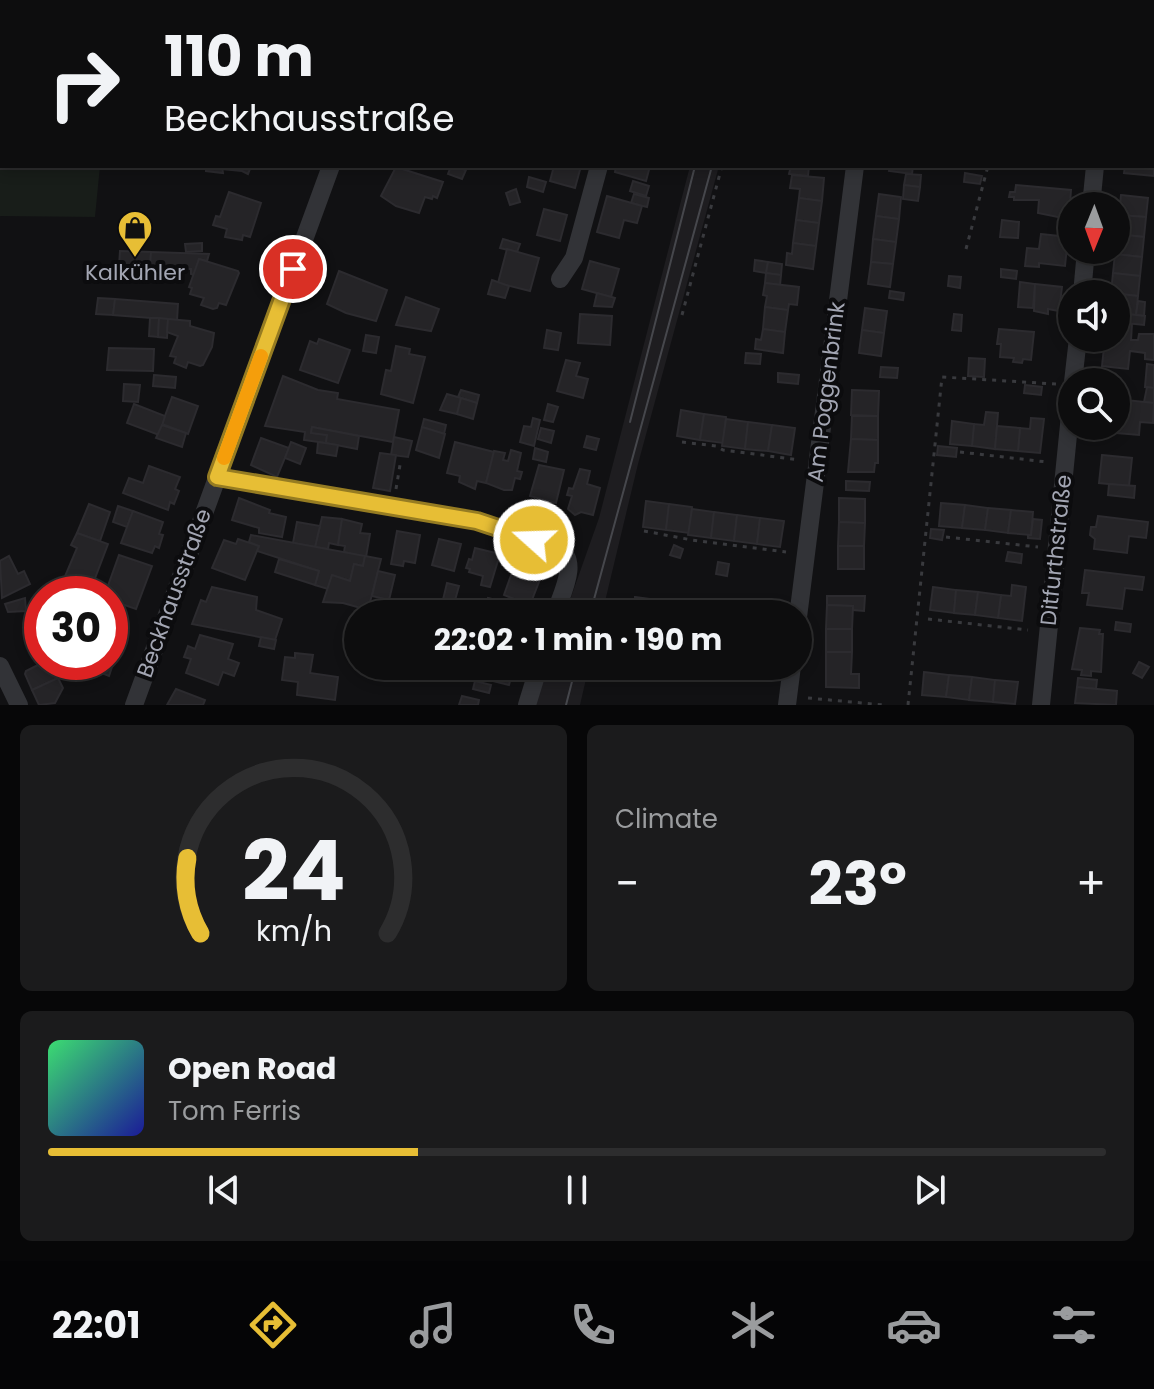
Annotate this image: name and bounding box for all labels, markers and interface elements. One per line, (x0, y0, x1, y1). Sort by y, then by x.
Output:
text: 110 m (164, 17, 314, 96)
icon: right (32, 32, 136, 136)
text: Beckhausstraße (164, 93, 454, 144)
north arrow (1058, 192, 1130, 264)
map controls (1058, 192, 1130, 440)
shop icon: Kalkühler (116, 209, 154, 259)
pin (259, 235, 327, 303)
icon: arrive (271, 247, 315, 291)
place label: Kalkühler (85, 257, 185, 288)
button: sound (1058, 280, 1130, 352)
street label: Am Poggenbrink (800, 299, 853, 484)
button: search (1058, 368, 1130, 440)
street label: Ditfurthstraße (1033, 473, 1079, 627)
position arrow (492, 498, 576, 582)
street label: Beckhausstraße (129, 504, 219, 682)
speed limit sign: 30 (24, 576, 128, 680)
text: 22:02 · 1 min · 190 m (434, 618, 722, 661)
text: Climate (615, 801, 718, 837)
text: 24 (242, 813, 345, 929)
text: 23° (808, 842, 907, 926)
text: − (615, 853, 639, 914)
text: + (1076, 853, 1106, 914)
text: km/h (255, 911, 332, 951)
text: Open Road (168, 1047, 336, 1090)
text: Tom Ferris (168, 1093, 301, 1129)
icon: previous (202, 1168, 246, 1212)
icon: pause (555, 1168, 599, 1212)
icon: next (908, 1168, 952, 1212)
icon: directions (245, 1297, 301, 1353)
icon: music (405, 1297, 461, 1353)
icon: phone (565, 1297, 621, 1353)
icon: climate (725, 1297, 781, 1353)
icon: car (886, 1297, 942, 1353)
icon: filters (1046, 1297, 1102, 1353)
text: 22:01 (52, 1300, 140, 1351)

